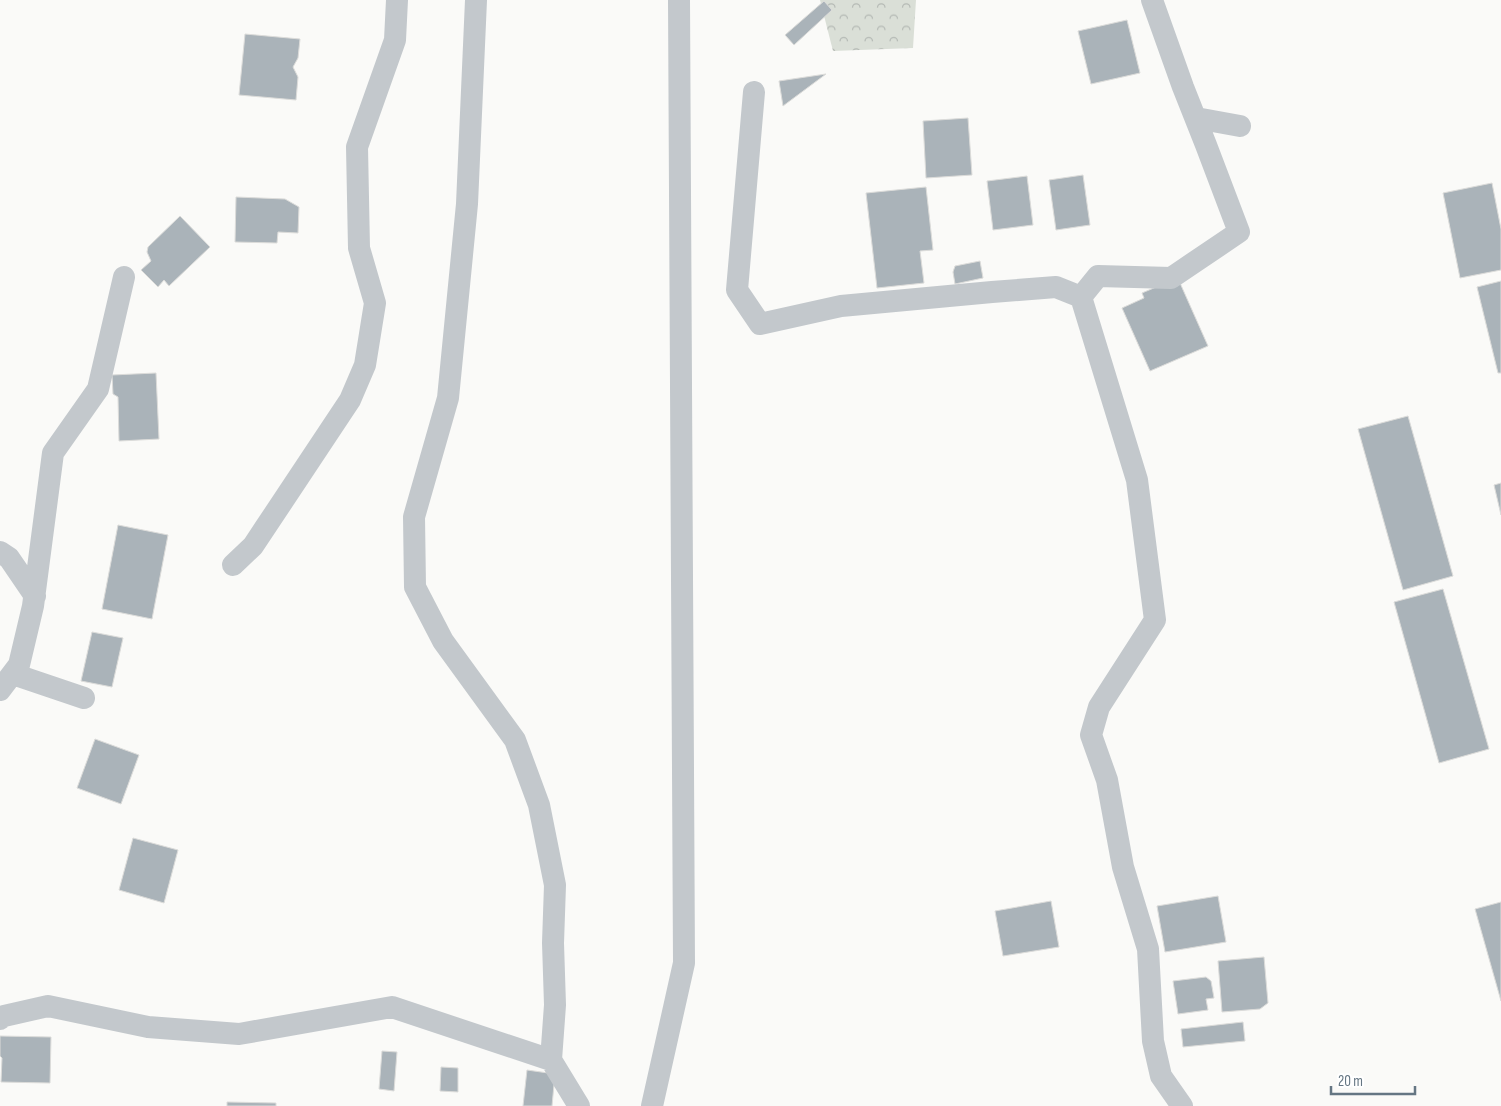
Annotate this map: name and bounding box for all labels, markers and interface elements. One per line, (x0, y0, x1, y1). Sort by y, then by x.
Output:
scale bar (1331, 1064, 1415, 1096)
text: 20 m (1338, 1072, 1363, 1091)

